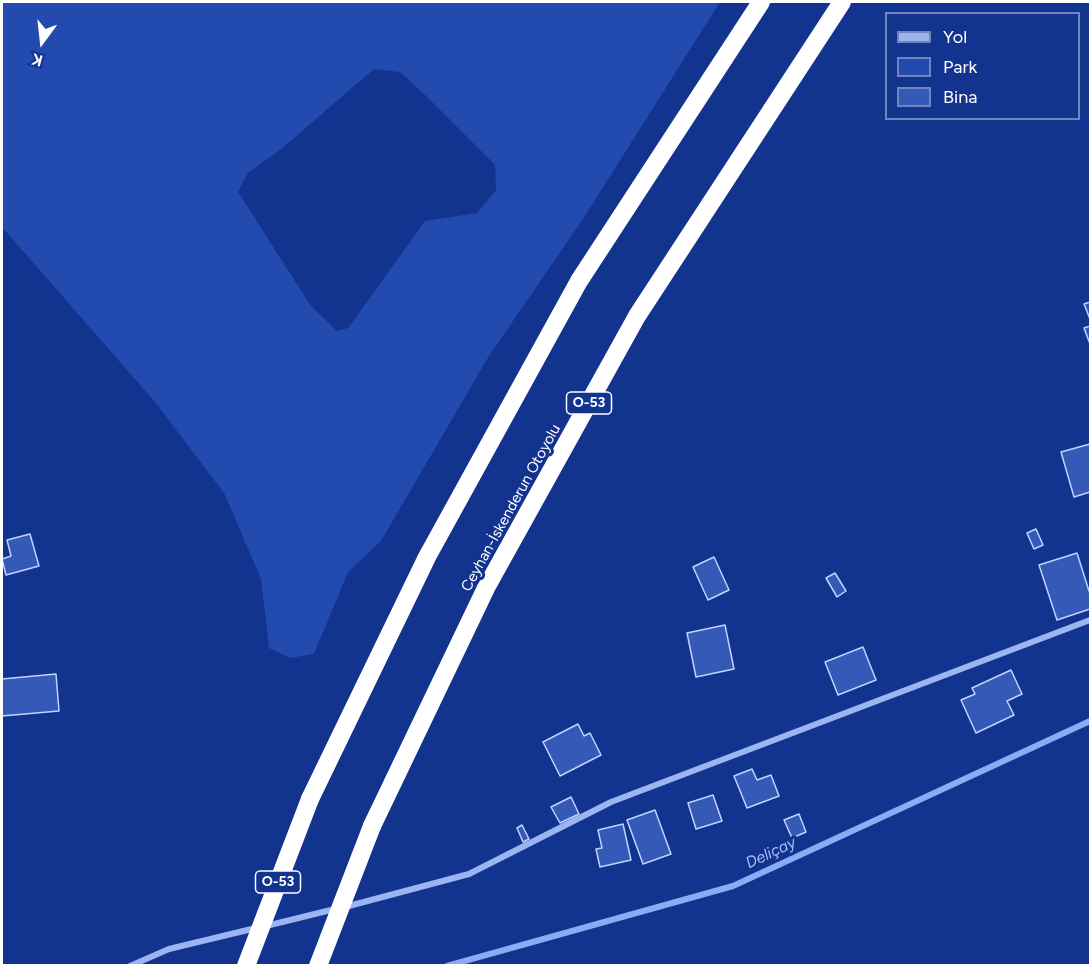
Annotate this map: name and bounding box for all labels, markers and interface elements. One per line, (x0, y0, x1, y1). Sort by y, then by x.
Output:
north arrow (12, 12, 72, 72)
legend (885, 12, 1080, 120)
text: Yol (943, 26, 967, 48)
text: K (30, 49, 45, 70)
text: Park (943, 56, 977, 78)
text: Bina (943, 86, 977, 108)
road number: O-53 (566, 392, 612, 414)
street label: Ceyhan-İskenderun Otoyolu (457, 421, 565, 595)
water label: Deliçay (743, 833, 799, 873)
road number: O-53 (256, 871, 300, 893)

